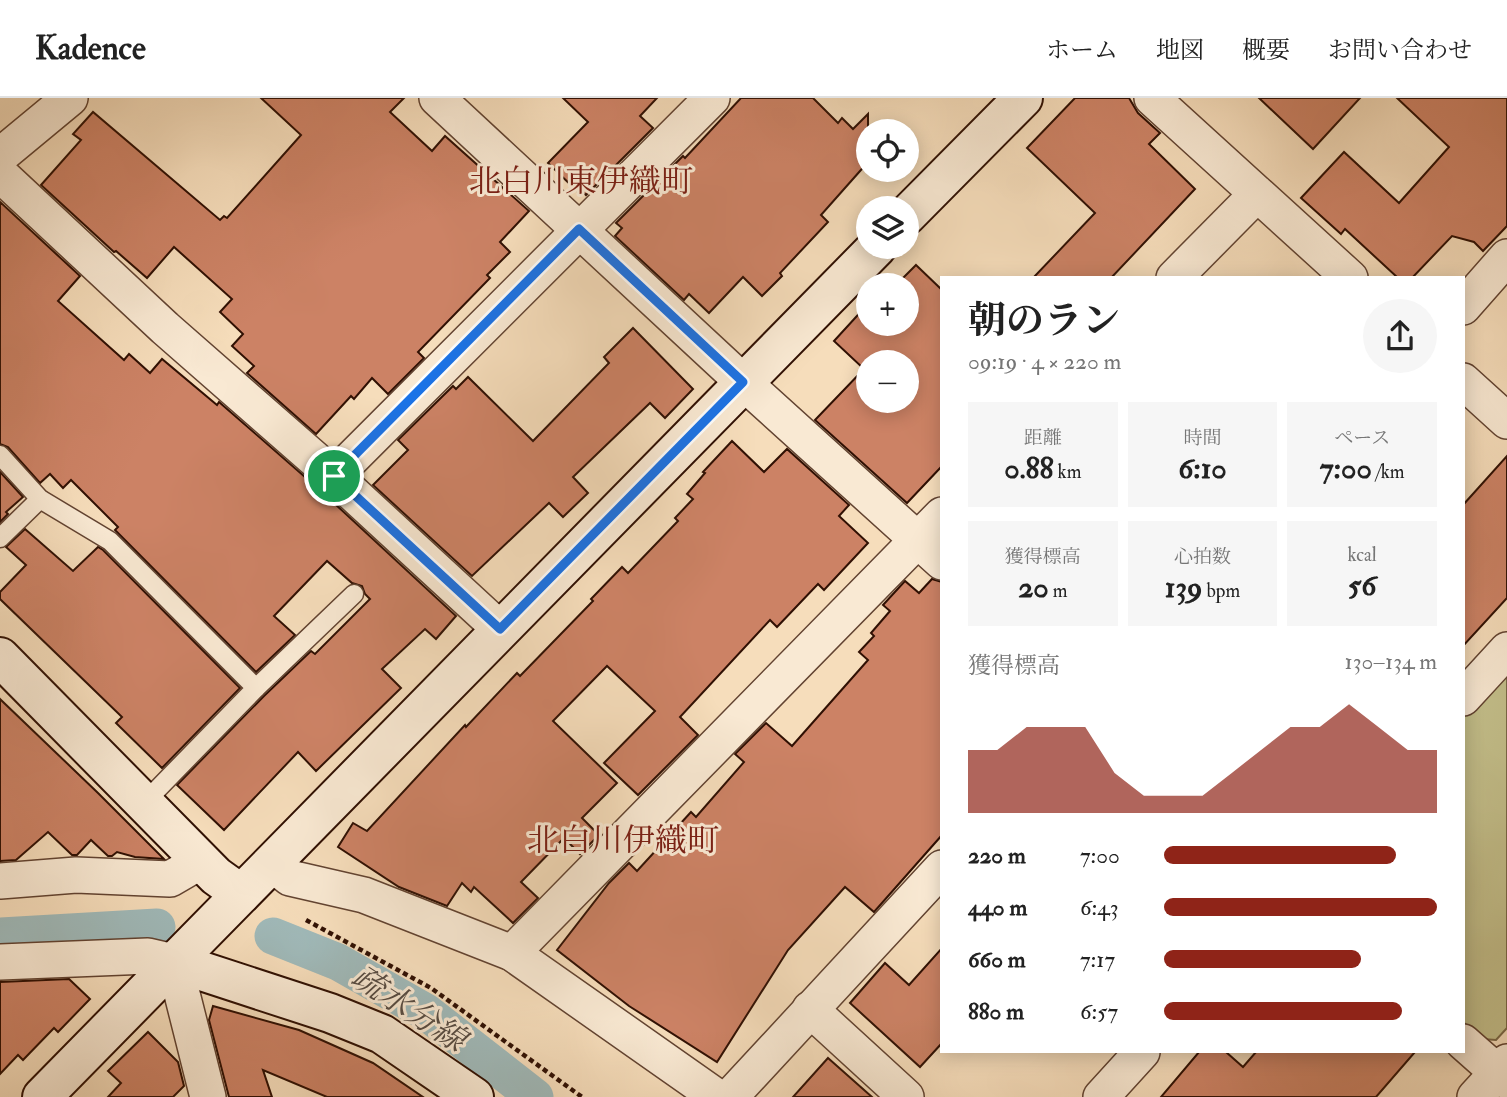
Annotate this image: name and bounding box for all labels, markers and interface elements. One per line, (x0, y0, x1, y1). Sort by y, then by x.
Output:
text: Kadence (35, 28, 146, 69)
text: ホーム (1046, 35, 1118, 66)
text: 地図 (1156, 35, 1204, 66)
text: 概要 (1242, 35, 1290, 66)
text: お問い合わせ (1328, 35, 1472, 66)
map controls (856, 119, 919, 413)
button: locate (856, 119, 919, 182)
district label: 北白川東伊織町 (469, 162, 693, 202)
button: layers (856, 196, 919, 259)
button: + (856, 273, 919, 336)
text: 朝のラン (968, 297, 1120, 345)
button: share (1363, 299, 1437, 373)
text: 09:19 · 4 × 220 m (968, 347, 1121, 376)
button: − (856, 350, 919, 413)
text: 距離 (1024, 426, 1062, 450)
text: 時間 (1183, 426, 1222, 450)
text: ペース (1334, 426, 1390, 450)
pin (304, 446, 364, 506)
text: 0.88 (1004, 450, 1054, 487)
text: 6:10 (1178, 450, 1227, 487)
text: 7:00 (1320, 450, 1372, 487)
icon: arrive (315, 457, 353, 495)
text: km (1054, 460, 1081, 484)
text: /km (1372, 460, 1405, 484)
text: kcal (1348, 543, 1377, 567)
text: 獲得標高 (1005, 545, 1081, 569)
text: 心拍数 (1174, 545, 1231, 569)
text: 56 (1348, 567, 1376, 604)
text: 20 (1018, 569, 1049, 606)
text: 139 (1165, 569, 1202, 606)
text: m (1049, 579, 1068, 603)
text: bpm (1202, 579, 1240, 603)
text: 130–134 m (1344, 647, 1437, 676)
text: 獲得標高 (968, 651, 1060, 680)
district label: 北白川伊織町 (527, 821, 719, 861)
text: 220 m (968, 841, 1026, 870)
text: 7:00 (1080, 841, 1120, 870)
text: 440 m (968, 893, 1027, 922)
text: 6:43 (1080, 893, 1119, 922)
text: 660 m (968, 945, 1026, 974)
text: 7:17 (1080, 945, 1115, 974)
water label: 疏水分線 (344, 957, 476, 1063)
text: 880 m (968, 997, 1024, 1026)
text: 6:57 (1080, 997, 1118, 1026)

